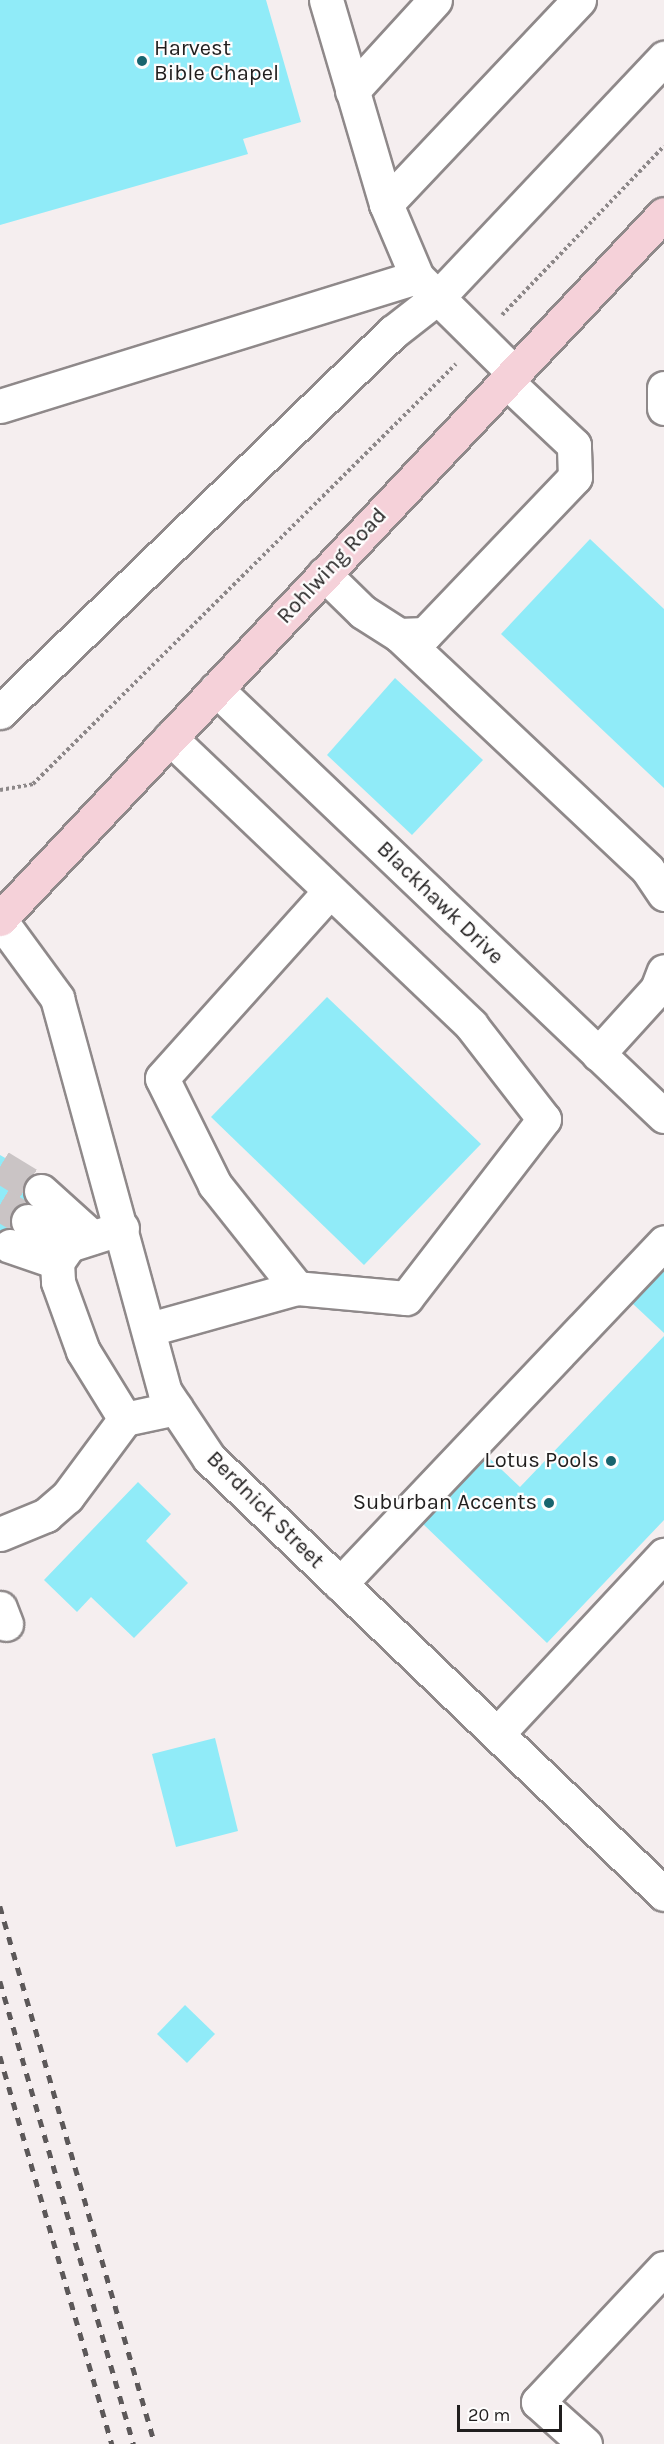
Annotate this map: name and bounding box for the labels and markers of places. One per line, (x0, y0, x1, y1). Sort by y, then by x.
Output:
place label: Harvest Bible Chapel (154, 35, 279, 86)
marker: Harvest Bible Chapel (135, 54, 149, 68)
place label: Lotus Pools (484, 1448, 599, 1474)
marker: Lotus Pools (604, 1454, 618, 1468)
place label: Suburban Accents (353, 1490, 537, 1516)
marker: Suburban Accents (542, 1496, 556, 1510)

